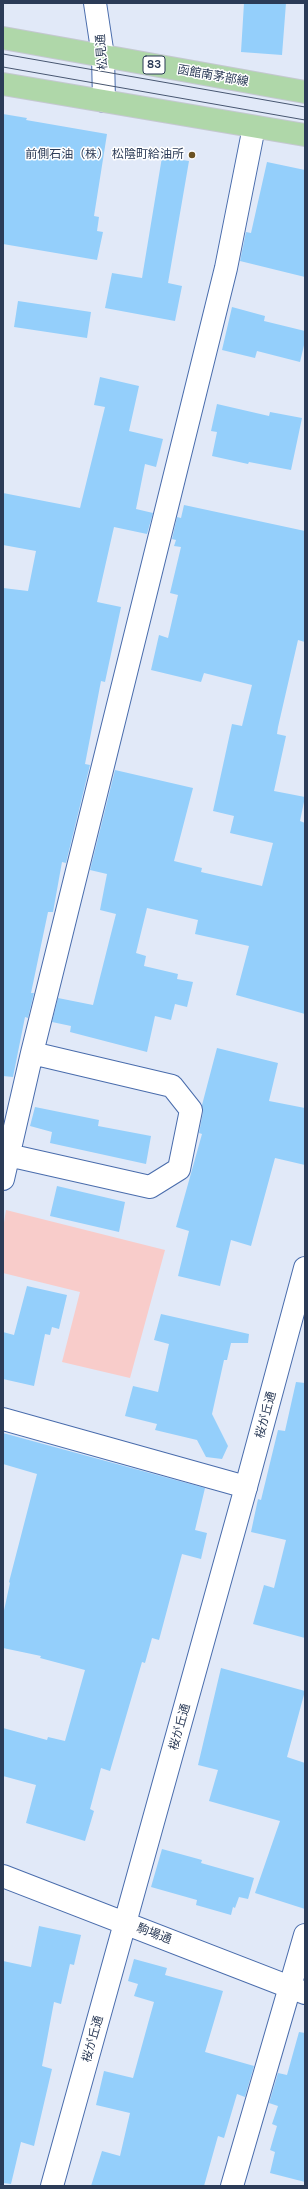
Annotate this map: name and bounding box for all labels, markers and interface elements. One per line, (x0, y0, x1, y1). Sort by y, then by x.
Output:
street label: 松見通 (94, 34, 110, 70)
road number: 83 (143, 56, 165, 74)
street label: 函館南茅部線 (176, 63, 250, 89)
place label: 前側石油（株） 松陰町給油所 (25, 148, 184, 162)
marker: 前側石油（株） 松陰町給油所 (187, 150, 197, 160)
street label: 桜が丘通 (253, 1390, 279, 1440)
street label: 桜が丘通 (166, 1702, 194, 1752)
street label: 駒場通 (135, 1921, 173, 1947)
street label: 桜が丘通 (79, 2014, 107, 2064)

